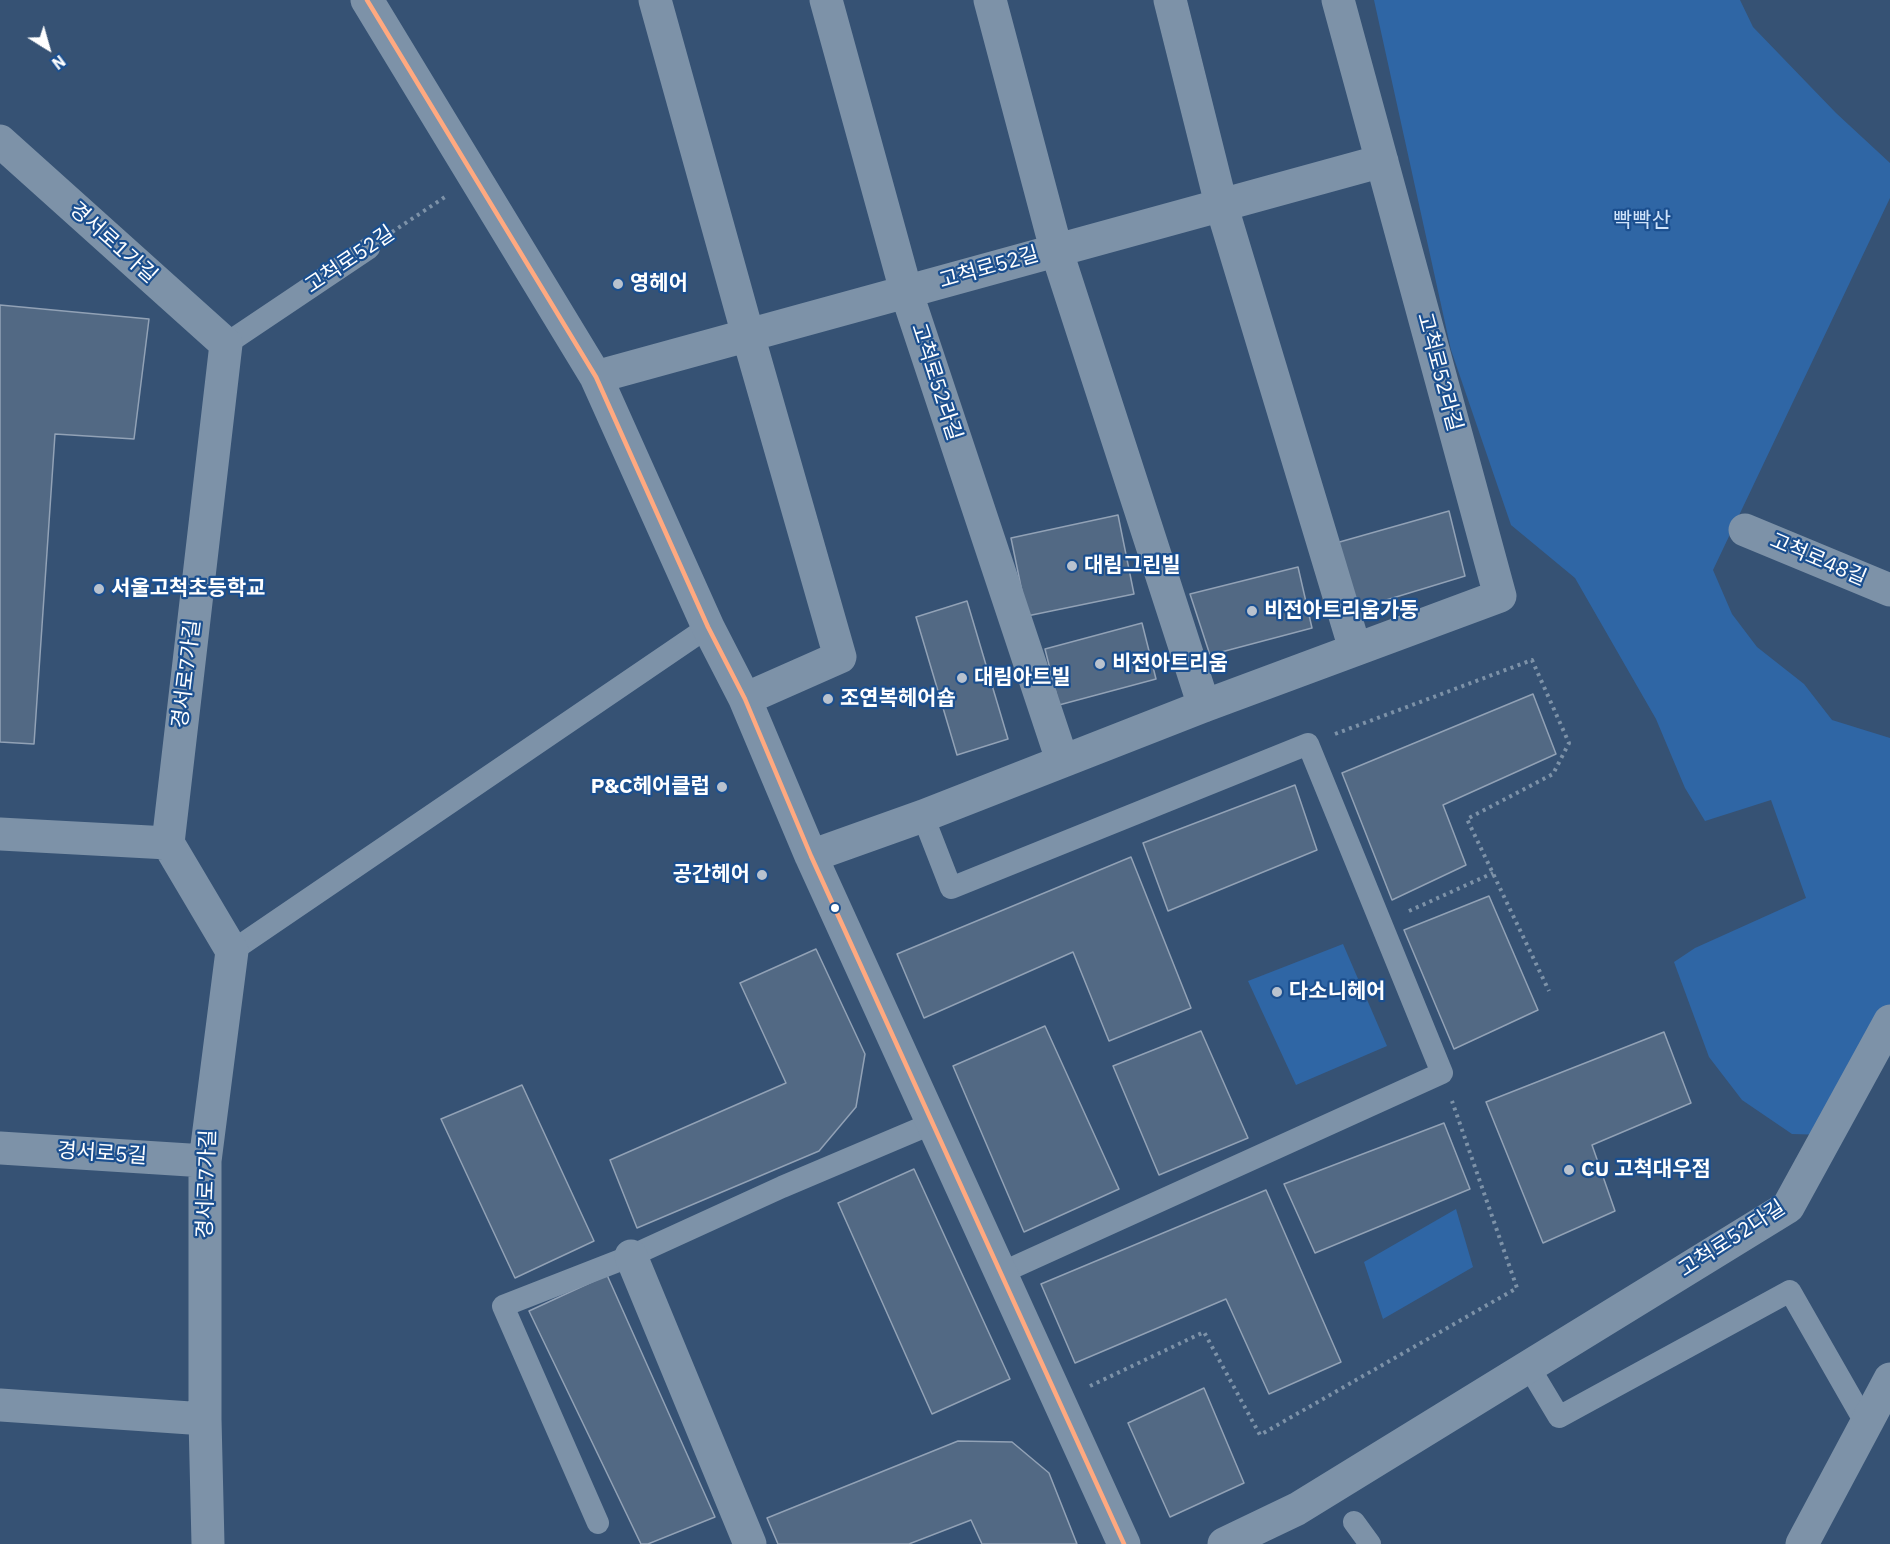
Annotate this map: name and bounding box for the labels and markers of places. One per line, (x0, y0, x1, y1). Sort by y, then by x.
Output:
place label: 영헤어 (630, 271, 688, 297)
marker: 영헤어 (611, 277, 625, 291)
place label: 대림그린빌 (1084, 553, 1181, 579)
marker: 대림그린빌 (1065, 559, 1079, 573)
place label: 서울고척초등학교 (111, 576, 266, 602)
marker: 서울고척초등학교 (92, 582, 106, 596)
place label: 비전아트리움가동 (1264, 598, 1419, 624)
marker: 비전아트리움가동 (1245, 604, 1259, 618)
place label: 비전아트리움 (1112, 651, 1228, 677)
marker: 비전아트리움 (1093, 657, 1107, 671)
place label: 대림아트빌 (974, 665, 1071, 691)
marker: 대림아트빌 (955, 671, 969, 685)
place label: 조연복헤어숍 (840, 686, 956, 712)
marker: 조연복헤어숍 (821, 692, 835, 706)
place label: P&C헤어클럽 (591, 774, 710, 800)
marker: P&C헤어클럽 (715, 780, 729, 794)
place label: 공간헤어 (673, 862, 750, 888)
marker: 공간헤어 (755, 868, 769, 882)
unlabelled marker (829, 902, 841, 914)
place label: 다소니헤어 (1289, 979, 1386, 1005)
marker: 다소니헤어 (1270, 985, 1284, 999)
place label: CU 고척대우점 (1581, 1157, 1711, 1183)
marker: CU 고척대우점 (1562, 1163, 1576, 1177)

